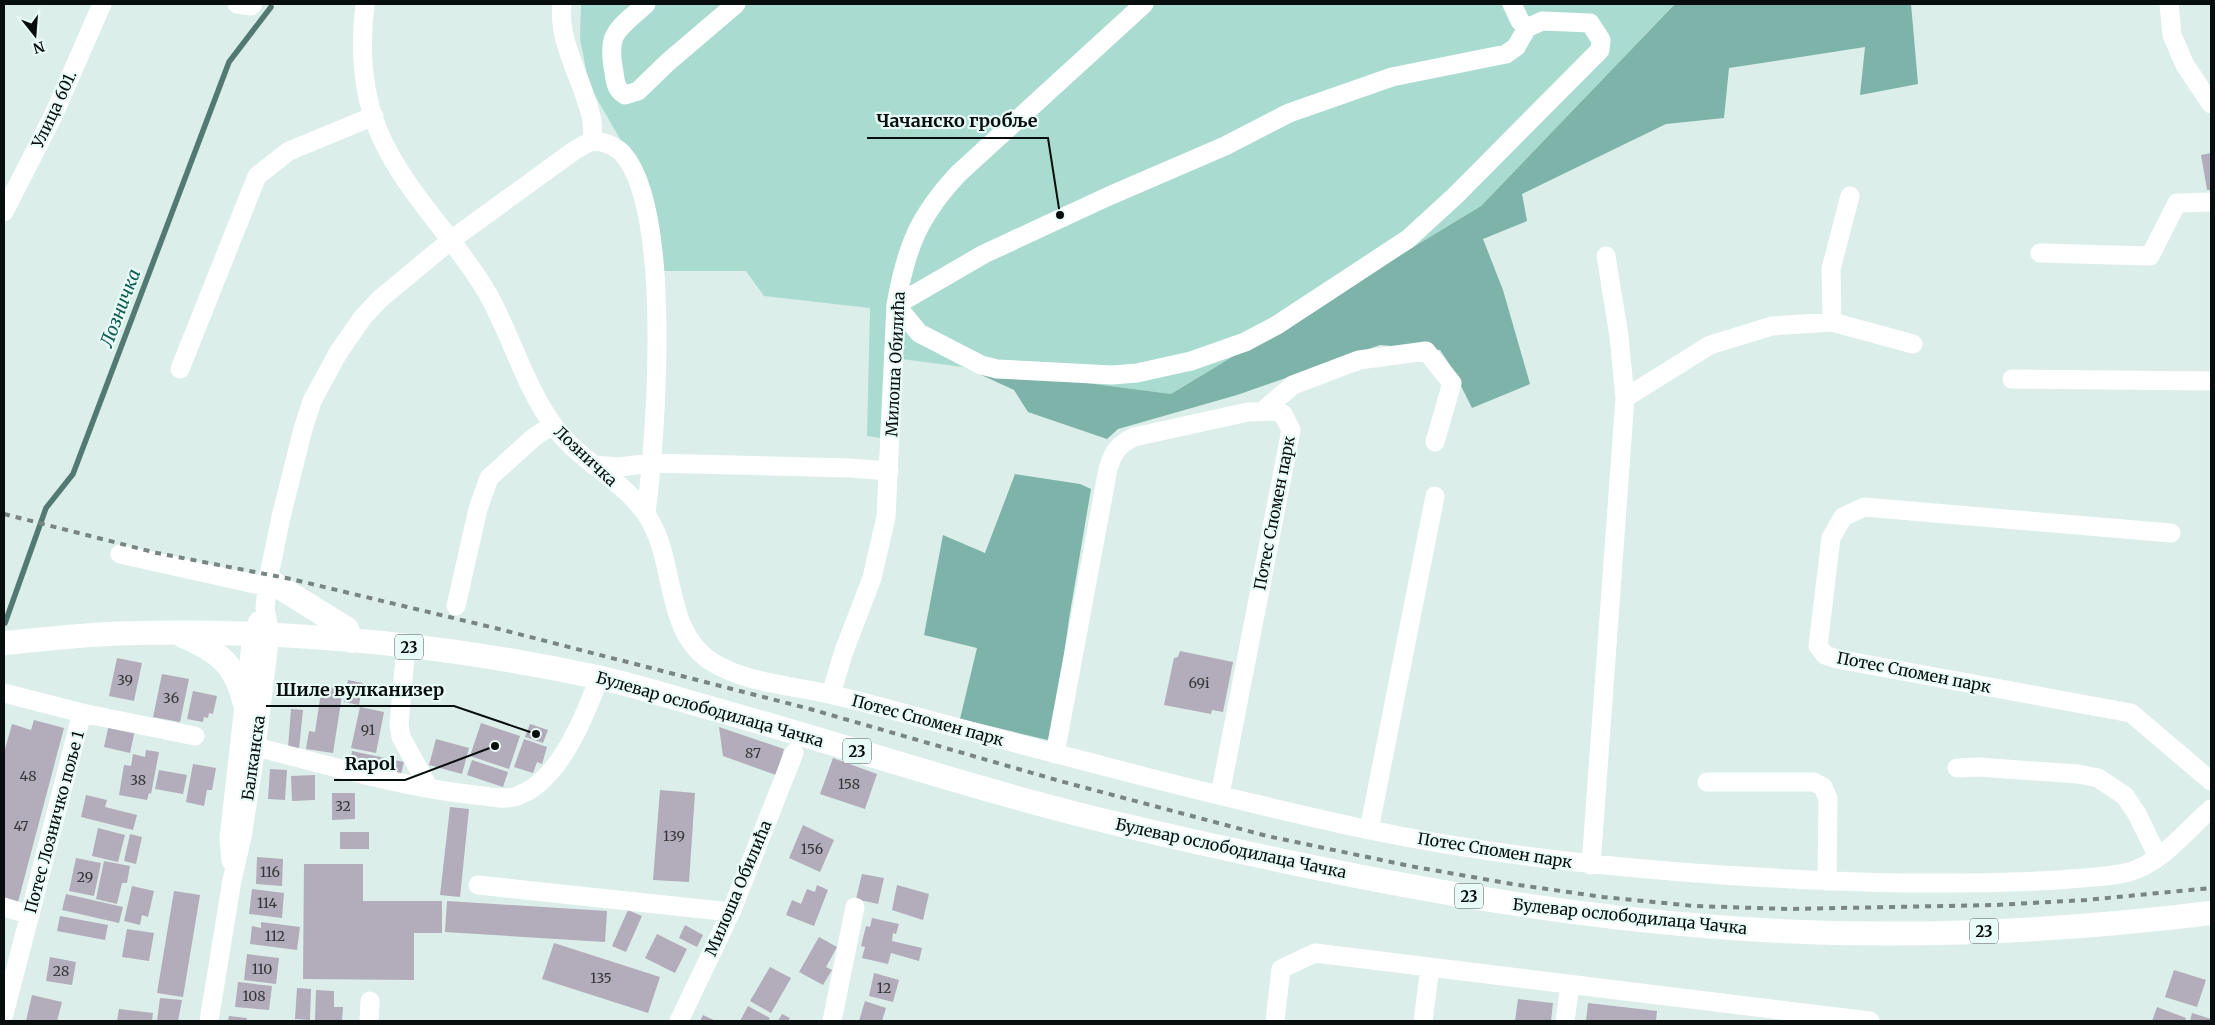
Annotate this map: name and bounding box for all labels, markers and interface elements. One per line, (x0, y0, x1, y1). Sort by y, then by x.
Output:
north arrow (10, 10, 60, 60)
text: N (31, 37, 47, 58)
street label: Улица 601. (27, 67, 81, 152)
callout: Чачанско гробље (867, 105, 1048, 138)
text: Чачанско гробље (877, 109, 1038, 132)
water label: Лозничка (94, 266, 145, 351)
street label: Милоша Обилића (881, 290, 909, 437)
street label: Лозничка (550, 422, 622, 491)
street label: Потес Спомен парк (1249, 434, 1299, 592)
road number: 23 (395, 634, 423, 660)
street label: Потес Спомен парк (1835, 647, 1993, 697)
street label: Булевар ослободилаца Чачка (594, 667, 827, 751)
house number: 39 (117, 671, 133, 689)
callout: Шиле вулканизер (266, 673, 454, 706)
house number: 69i (1188, 674, 1210, 692)
text: Шиле вулканизер (276, 678, 444, 701)
house number: 36 (163, 689, 179, 707)
street label: Потес Спомен парк (850, 690, 1006, 750)
street label: Балканска (237, 714, 269, 802)
house number: 91 (361, 721, 375, 739)
street label: Потес Лозничко поље 1 (20, 729, 88, 915)
road number: 23 (843, 738, 871, 764)
house number: 87 (745, 744, 761, 762)
callout: Rapol (334, 747, 405, 780)
text: Rapol (344, 752, 396, 775)
house number: 48 (20, 767, 36, 785)
house number: 38 (130, 771, 146, 789)
house number: 158 (838, 775, 860, 793)
house number: 32 (335, 797, 351, 815)
street label: Булевар ослободилаца Чачка (1114, 814, 1349, 882)
house number: 47 (13, 817, 29, 835)
street label: Милоша Обилића (700, 817, 776, 959)
house number: 139 (663, 827, 685, 845)
street label: Потес Спомен парк (1416, 828, 1574, 872)
house number: 156 (801, 840, 823, 858)
house number: 116 (260, 863, 280, 881)
house number: 29 (77, 868, 93, 886)
road number: 23 (1455, 884, 1483, 908)
house number: 114 (257, 894, 277, 912)
street label: Булевар ослободилаца Чачка (1512, 894, 1749, 938)
road number: 23 (1970, 918, 1998, 944)
house number: 112 (265, 927, 285, 945)
house number: 110 (252, 960, 272, 978)
house number: 28 (53, 962, 69, 980)
house number: 135 (590, 969, 612, 987)
house number: 12 (877, 979, 891, 997)
house number: 108 (242, 987, 266, 1005)

